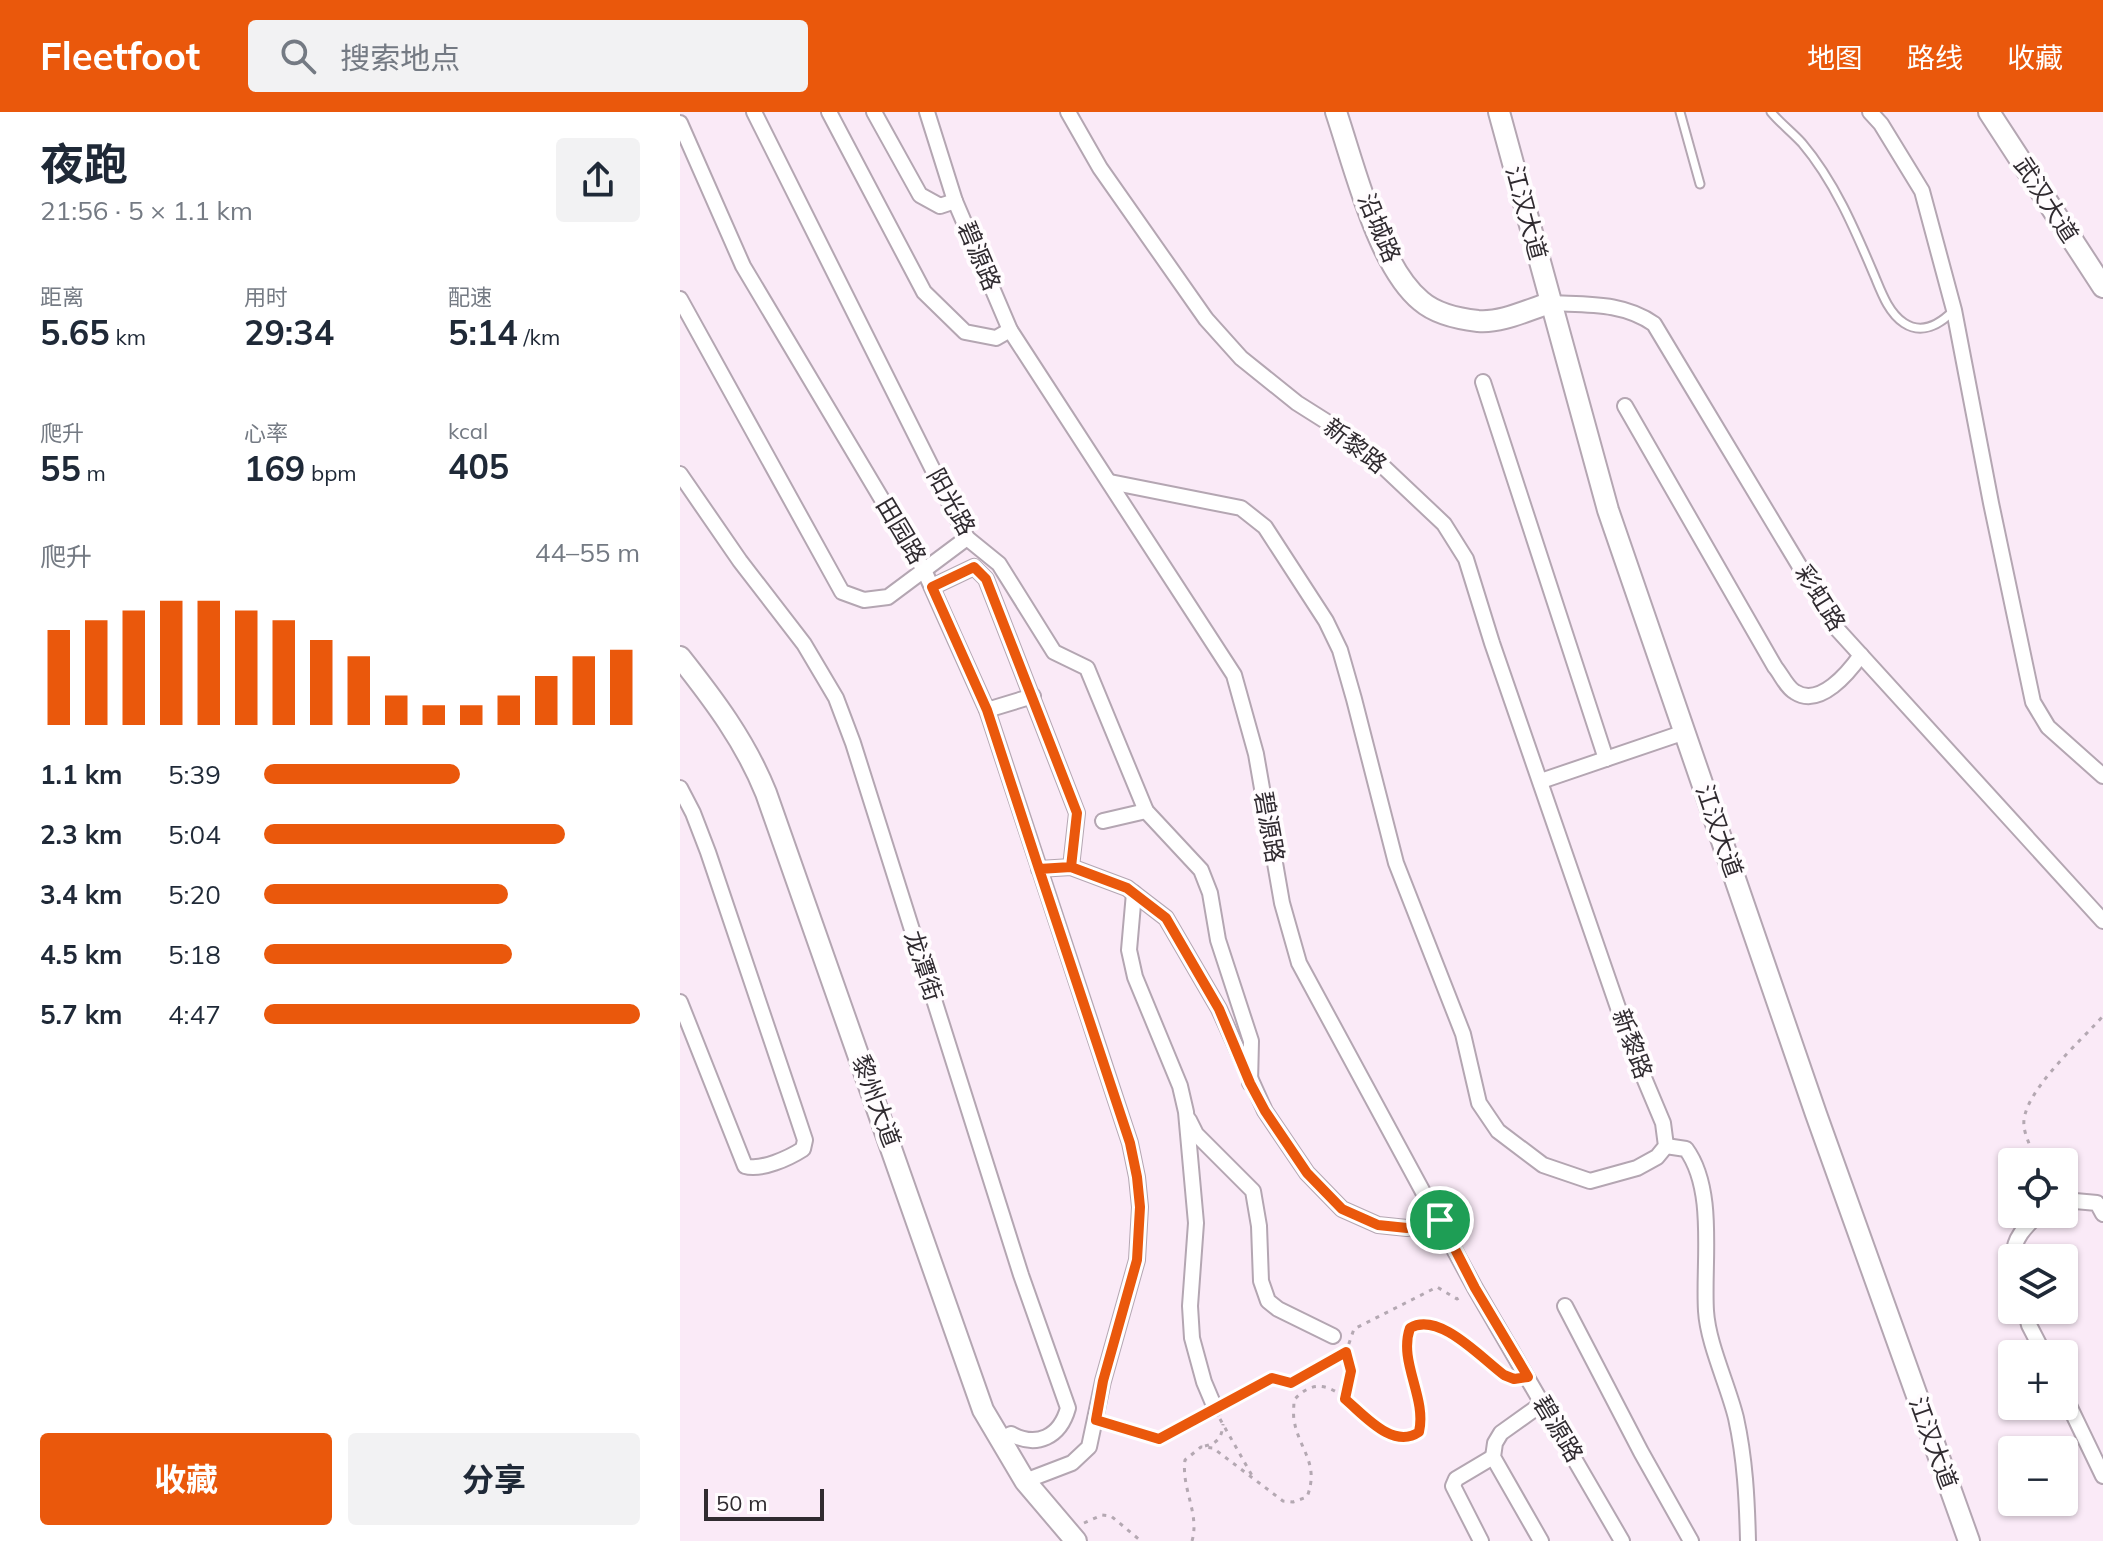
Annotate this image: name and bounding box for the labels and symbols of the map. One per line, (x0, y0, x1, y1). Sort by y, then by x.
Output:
street label: 武汉大道 (2008, 151, 2086, 248)
street label: 江汉大道 (1500, 162, 1554, 263)
street label: 沿城路 (1352, 189, 1408, 267)
street label: 碧源路 (952, 217, 1008, 295)
street label: 新黎路 (1318, 411, 1393, 479)
street label: 阳光路 (921, 463, 982, 540)
street label: 田园路 (870, 492, 933, 569)
street label: 彩虹路 (1789, 559, 1853, 636)
street label: 江汉大道 (1690, 780, 1750, 881)
street label: 碧源路 (1249, 789, 1291, 865)
street label: 龙潭街 (899, 927, 949, 1005)
street label: 新黎路 (1607, 1005, 1659, 1083)
street label: 黎州大道 (846, 1050, 907, 1151)
pin (1406, 1186, 1474, 1254)
street label: 碧源路 (1527, 1390, 1590, 1467)
street label: 江汉大道 (1903, 1392, 1964, 1493)
scale bar (704, 1485, 824, 1521)

